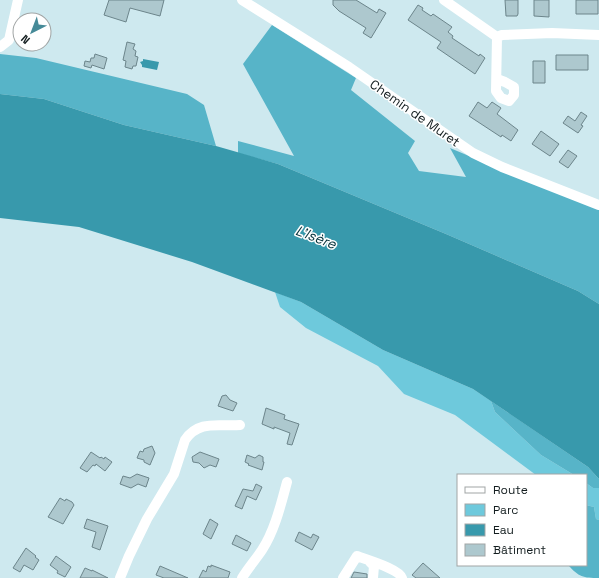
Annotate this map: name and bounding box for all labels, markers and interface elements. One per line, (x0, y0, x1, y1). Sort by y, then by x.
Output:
north arrow (12, 12, 52, 52)
text: N (18, 32, 33, 47)
street label: Chemin de Muret (367, 76, 463, 150)
water label: L'Isère (293, 221, 340, 253)
legend (457, 474, 587, 566)
text: Route (493, 482, 528, 498)
text: Parc (493, 502, 518, 518)
text: Eau (493, 522, 514, 538)
text: Bâtiment (493, 542, 546, 558)

